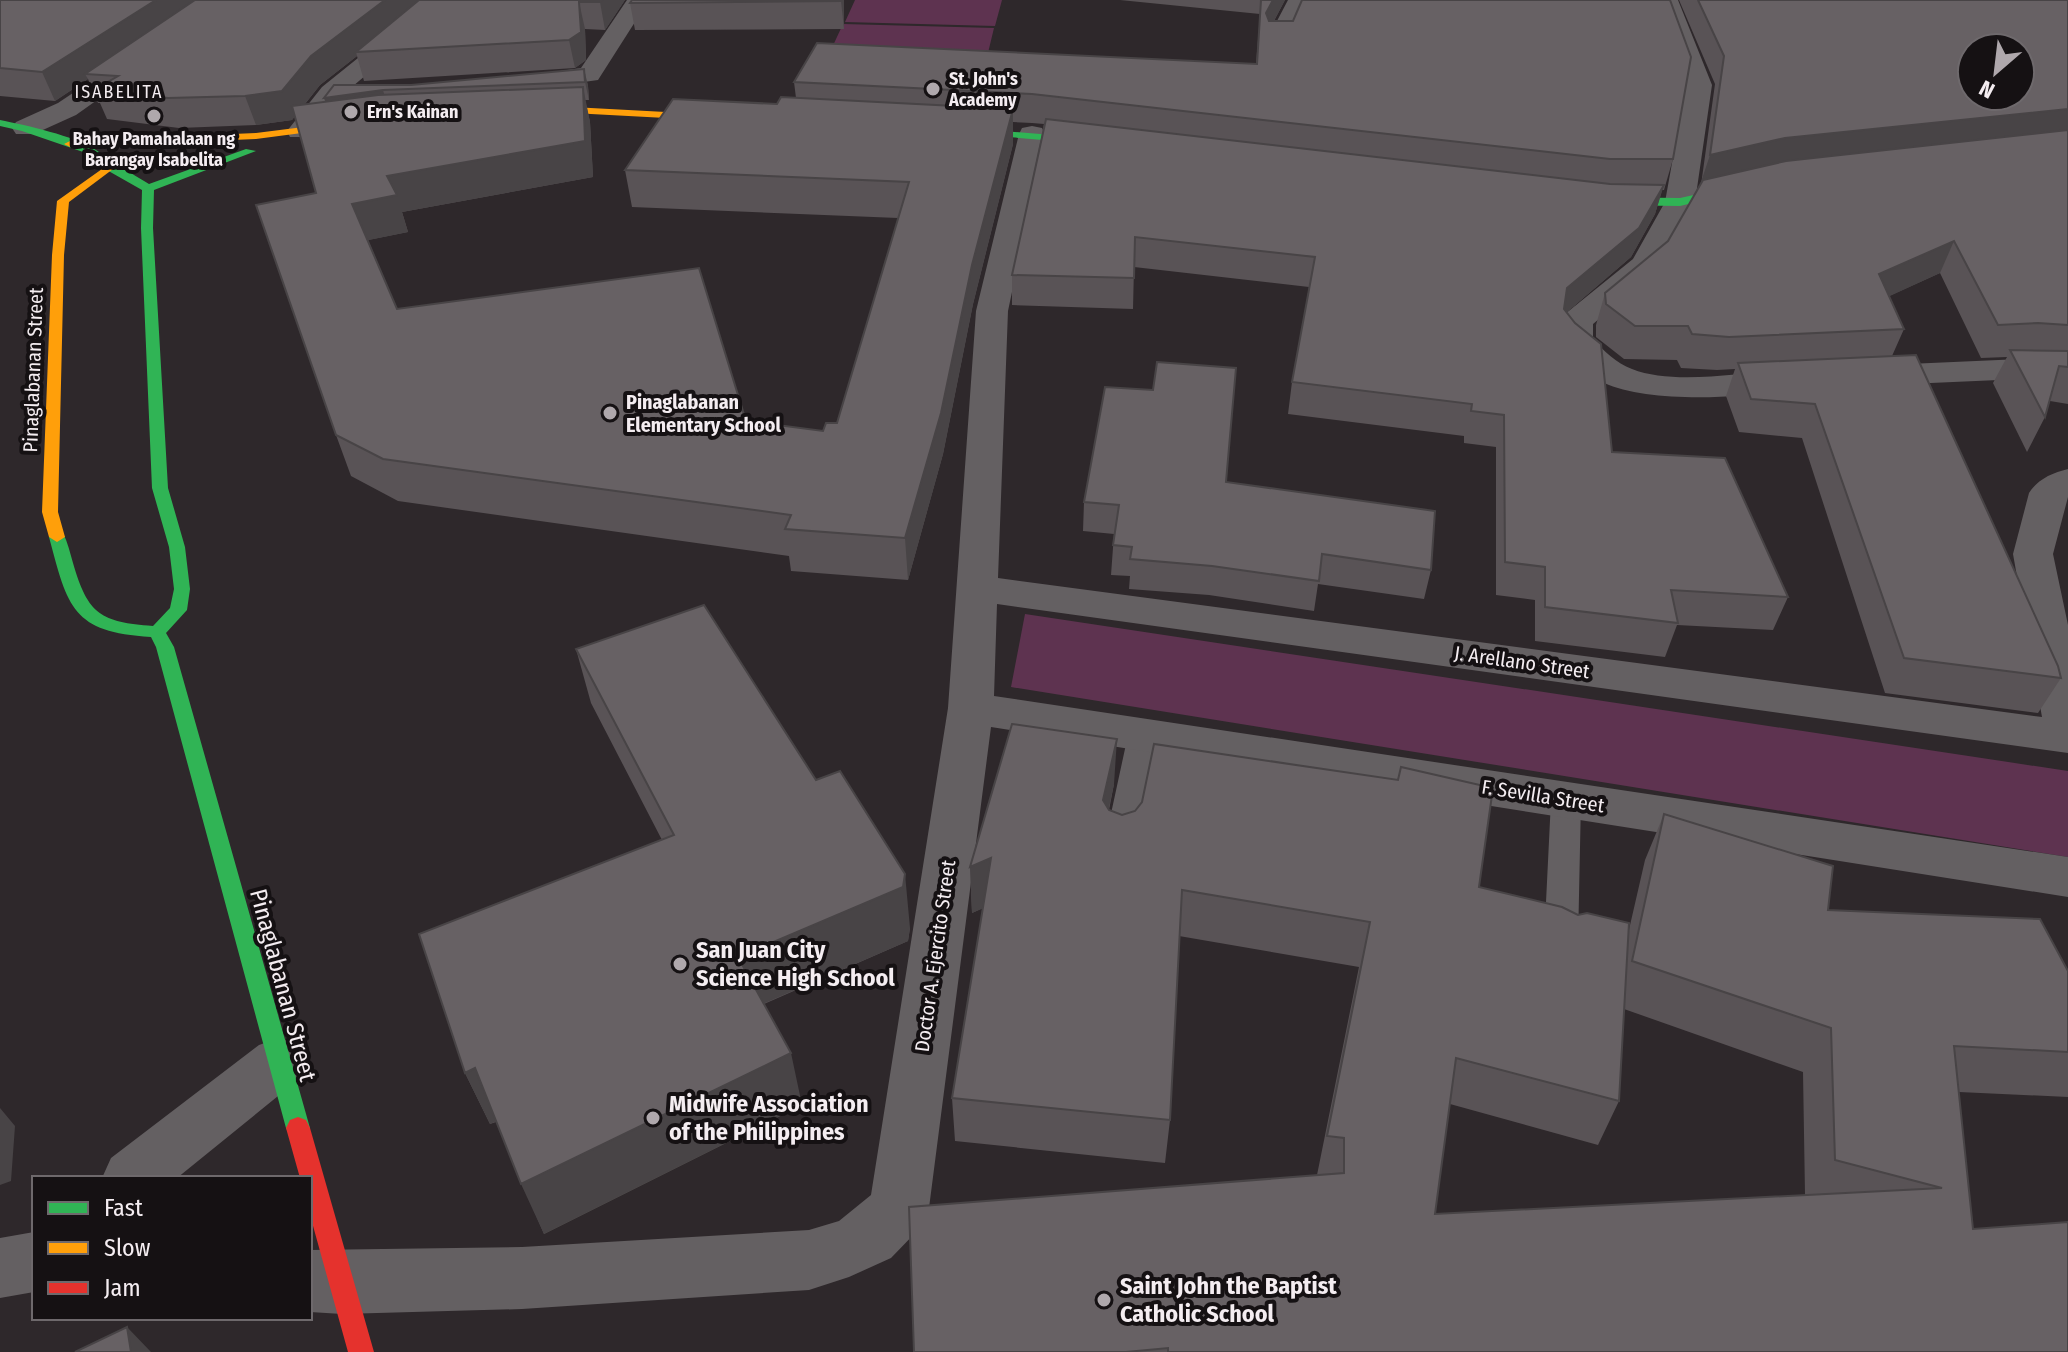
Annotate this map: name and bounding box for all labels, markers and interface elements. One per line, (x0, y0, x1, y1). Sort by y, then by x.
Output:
north arrow (1956, 32, 2036, 112)
place label: St. John's Academy (948, 68, 1018, 111)
text: N (1975, 74, 1999, 104)
marker: St. John's Academy (924, 80, 942, 98)
district label: ISABELITA (75, 81, 163, 103)
place label: Ern's Kainan (367, 101, 458, 123)
marker: Ern's Kainan (342, 103, 360, 121)
marker: Bahay Pamahalaan ng Barangay Isabelita (145, 107, 163, 125)
place label: Bahay Pamahalaan ng Barangay Isabelita (73, 128, 235, 171)
street label: Pinaglabanan Street (18, 287, 48, 453)
place label: Pinaglabanan Elementary School (626, 390, 781, 437)
marker: Pinaglabanan Elementary School (601, 404, 619, 422)
street label: J. Arellano Street (1453, 641, 1592, 683)
street label: F. Sevilla Street (1480, 774, 1607, 818)
street label: Doctor A. Ejercito Street (910, 858, 960, 1054)
street label: Pinaglabanan Street (244, 886, 322, 1084)
place label: San Juan City Science High School (696, 936, 895, 992)
marker: San Juan City Science High School (671, 955, 689, 973)
place label: Midwife Association of the Philippines (669, 1090, 868, 1146)
marker: Midwife Association of the Philippines (644, 1109, 662, 1127)
legend (32, 1176, 312, 1320)
text: Fast (104, 1194, 143, 1222)
text: Slow (104, 1234, 151, 1262)
place label: Saint John the Baptist Catholic School (1120, 1272, 1337, 1328)
text: Jam (104, 1274, 141, 1302)
marker: Saint John the Baptist Catholic School (1095, 1291, 1113, 1309)

